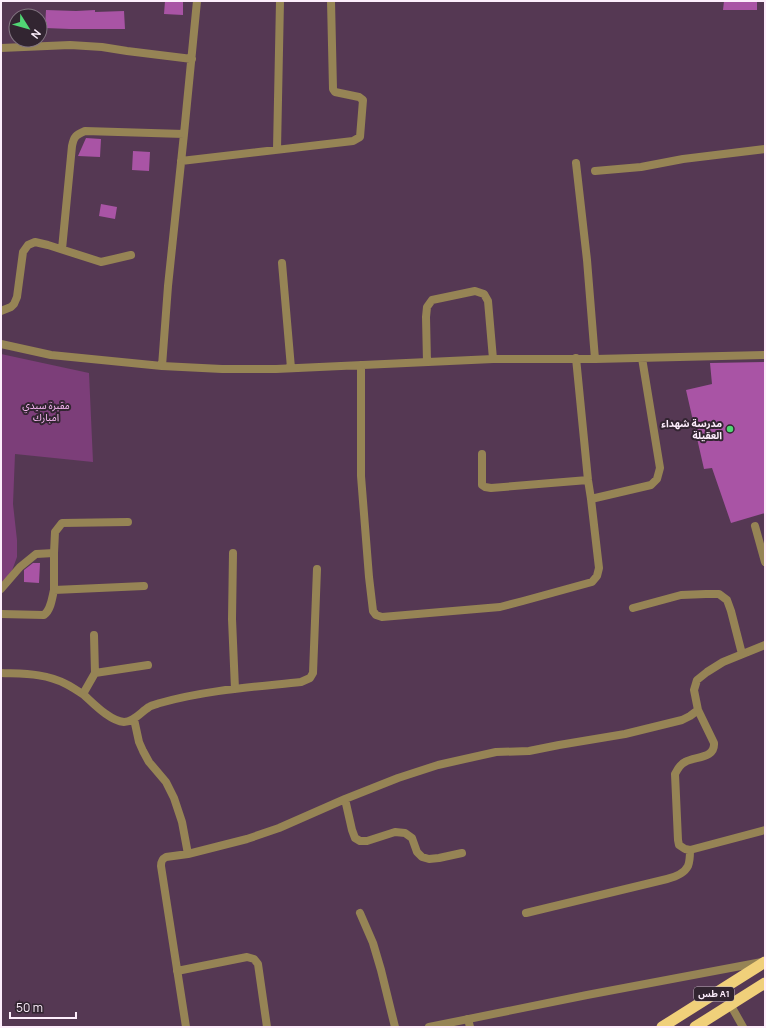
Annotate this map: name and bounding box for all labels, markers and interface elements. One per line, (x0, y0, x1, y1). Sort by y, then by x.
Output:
north arrow (8, 8, 48, 48)
text: N (28, 27, 45, 42)
park label: مقبرة سيدي امبارك (22, 398, 70, 424)
place label: مدرسة شهداء العقيلة (661, 416, 722, 442)
marker: مدرسة شهداء العقيلة (725, 424, 735, 434)
road number: طس A1 (694, 987, 734, 1001)
scale bar (10, 994, 76, 1020)
text: 50 m (16, 999, 43, 1016)

